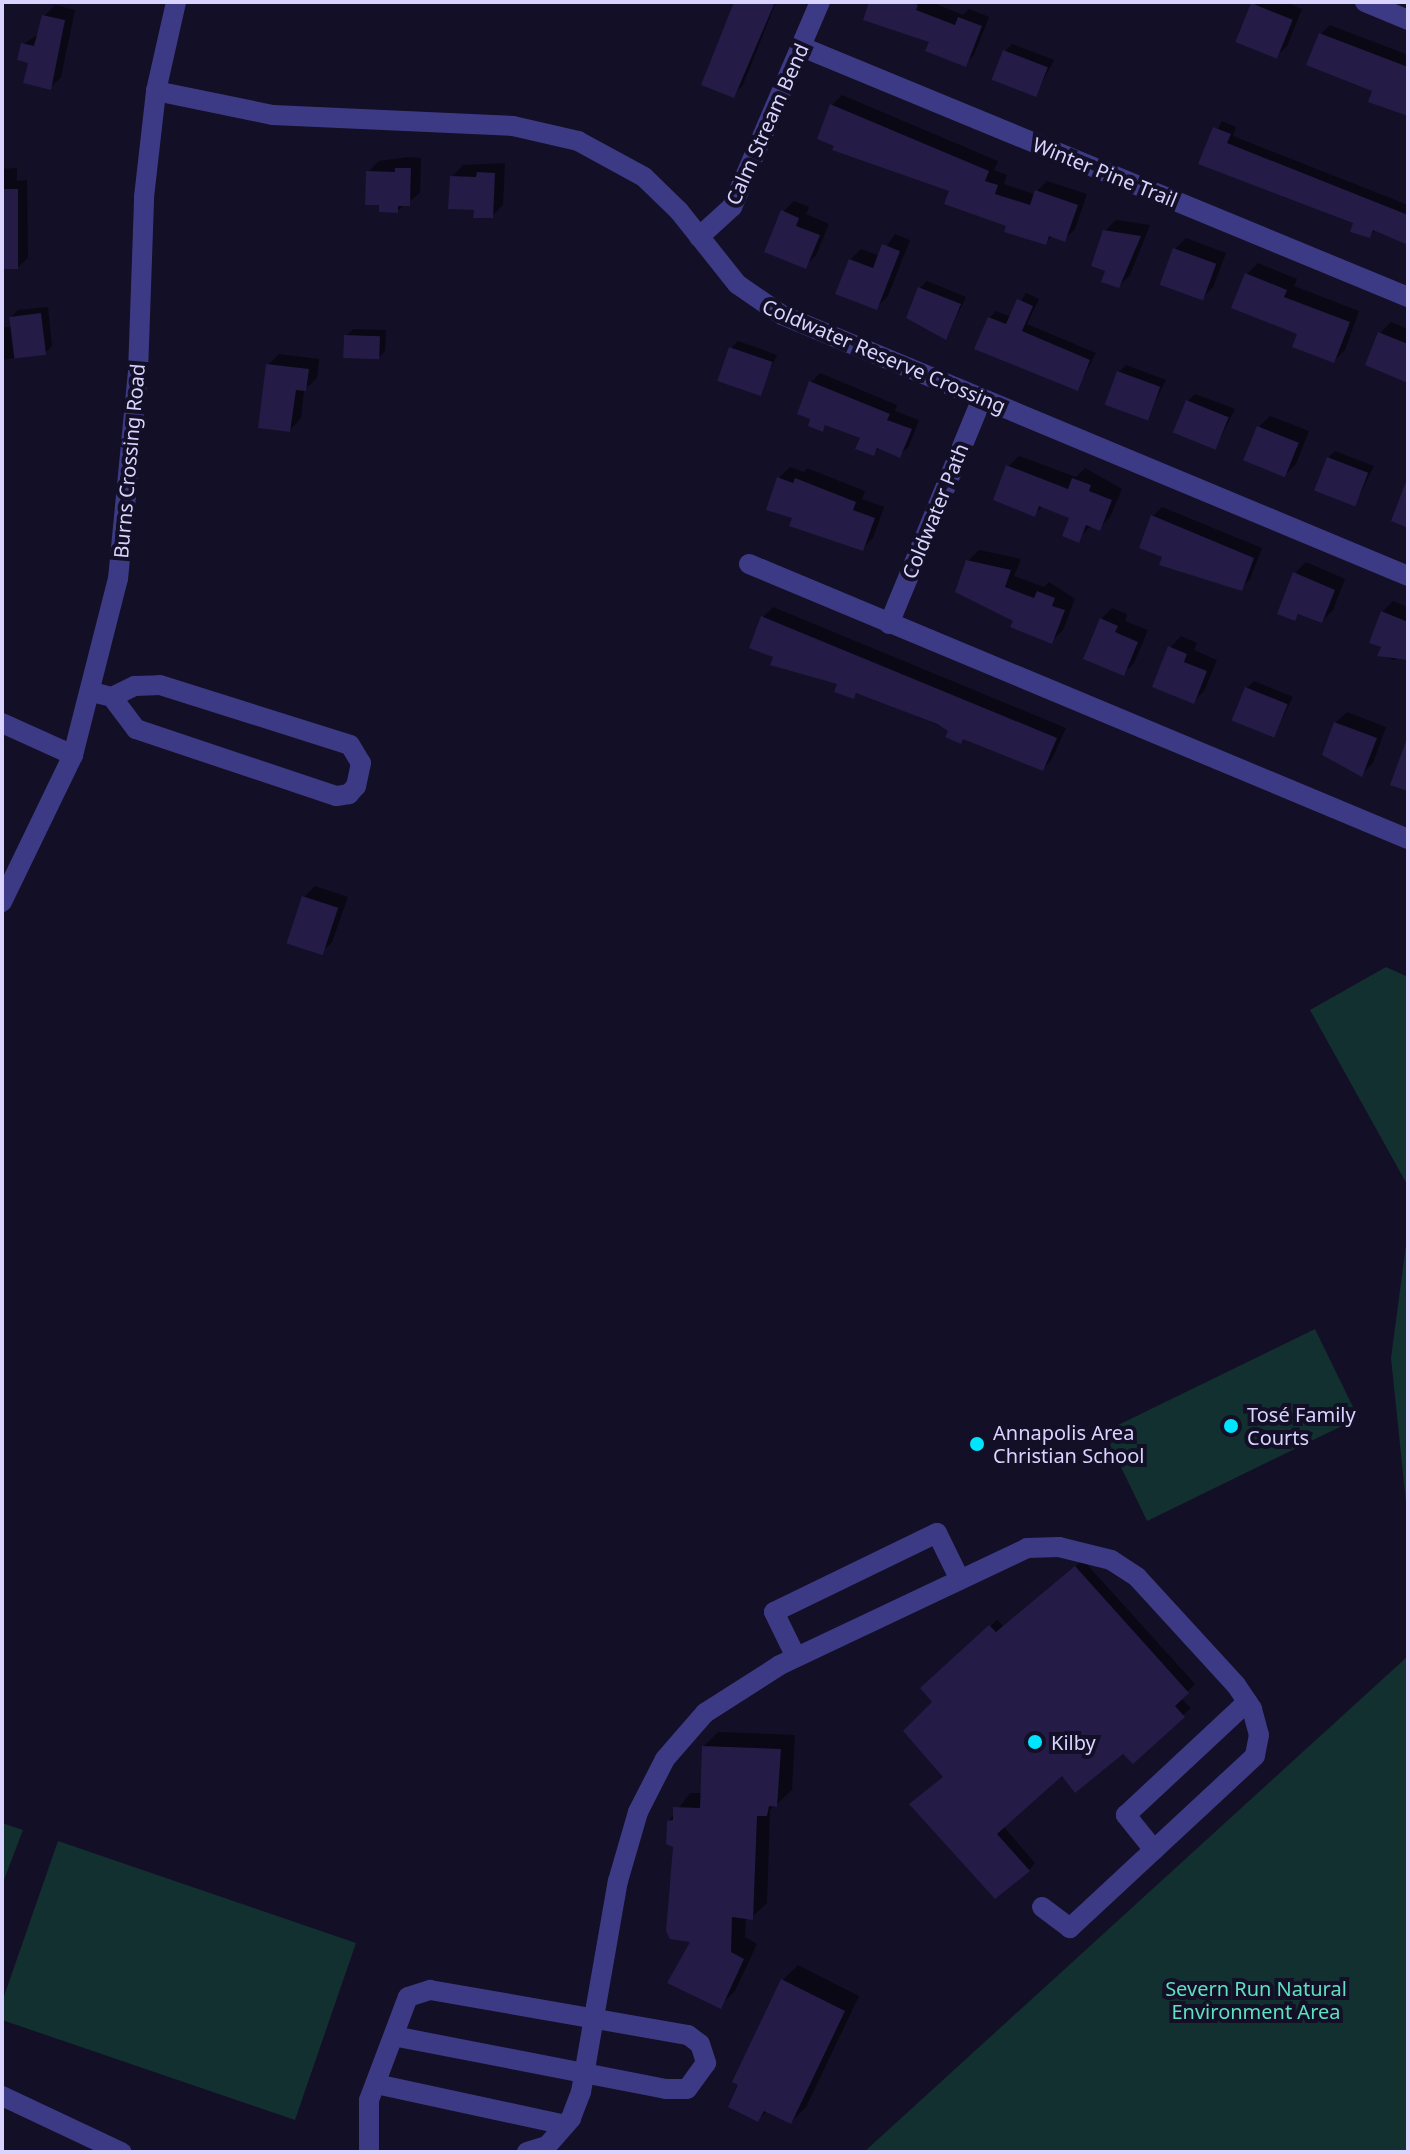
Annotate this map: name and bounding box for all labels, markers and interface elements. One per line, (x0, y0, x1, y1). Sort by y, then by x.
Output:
street label: Calm Stream Bend (721, 39, 813, 209)
street label: Winter Pine Trail (1029, 132, 1181, 212)
street label: Coldwater Reserve Crossing (759, 294, 1009, 418)
street label: Burns Crossing Road (109, 363, 149, 559)
street label: Coldwater Path (897, 440, 973, 582)
place label: Tosé Family Courts (1247, 1402, 1356, 1449)
marker: Tosé Family Courts (1222, 1417, 1240, 1435)
place label: Annapolis Area Christian School (993, 1420, 1144, 1467)
marker: Annapolis Area Christian School (968, 1435, 986, 1453)
place label: Kilby (1051, 1730, 1096, 1754)
marker: Kilby (1026, 1733, 1044, 1751)
park label: Severn Run Natural Environment Area (1165, 1977, 1347, 2024)

